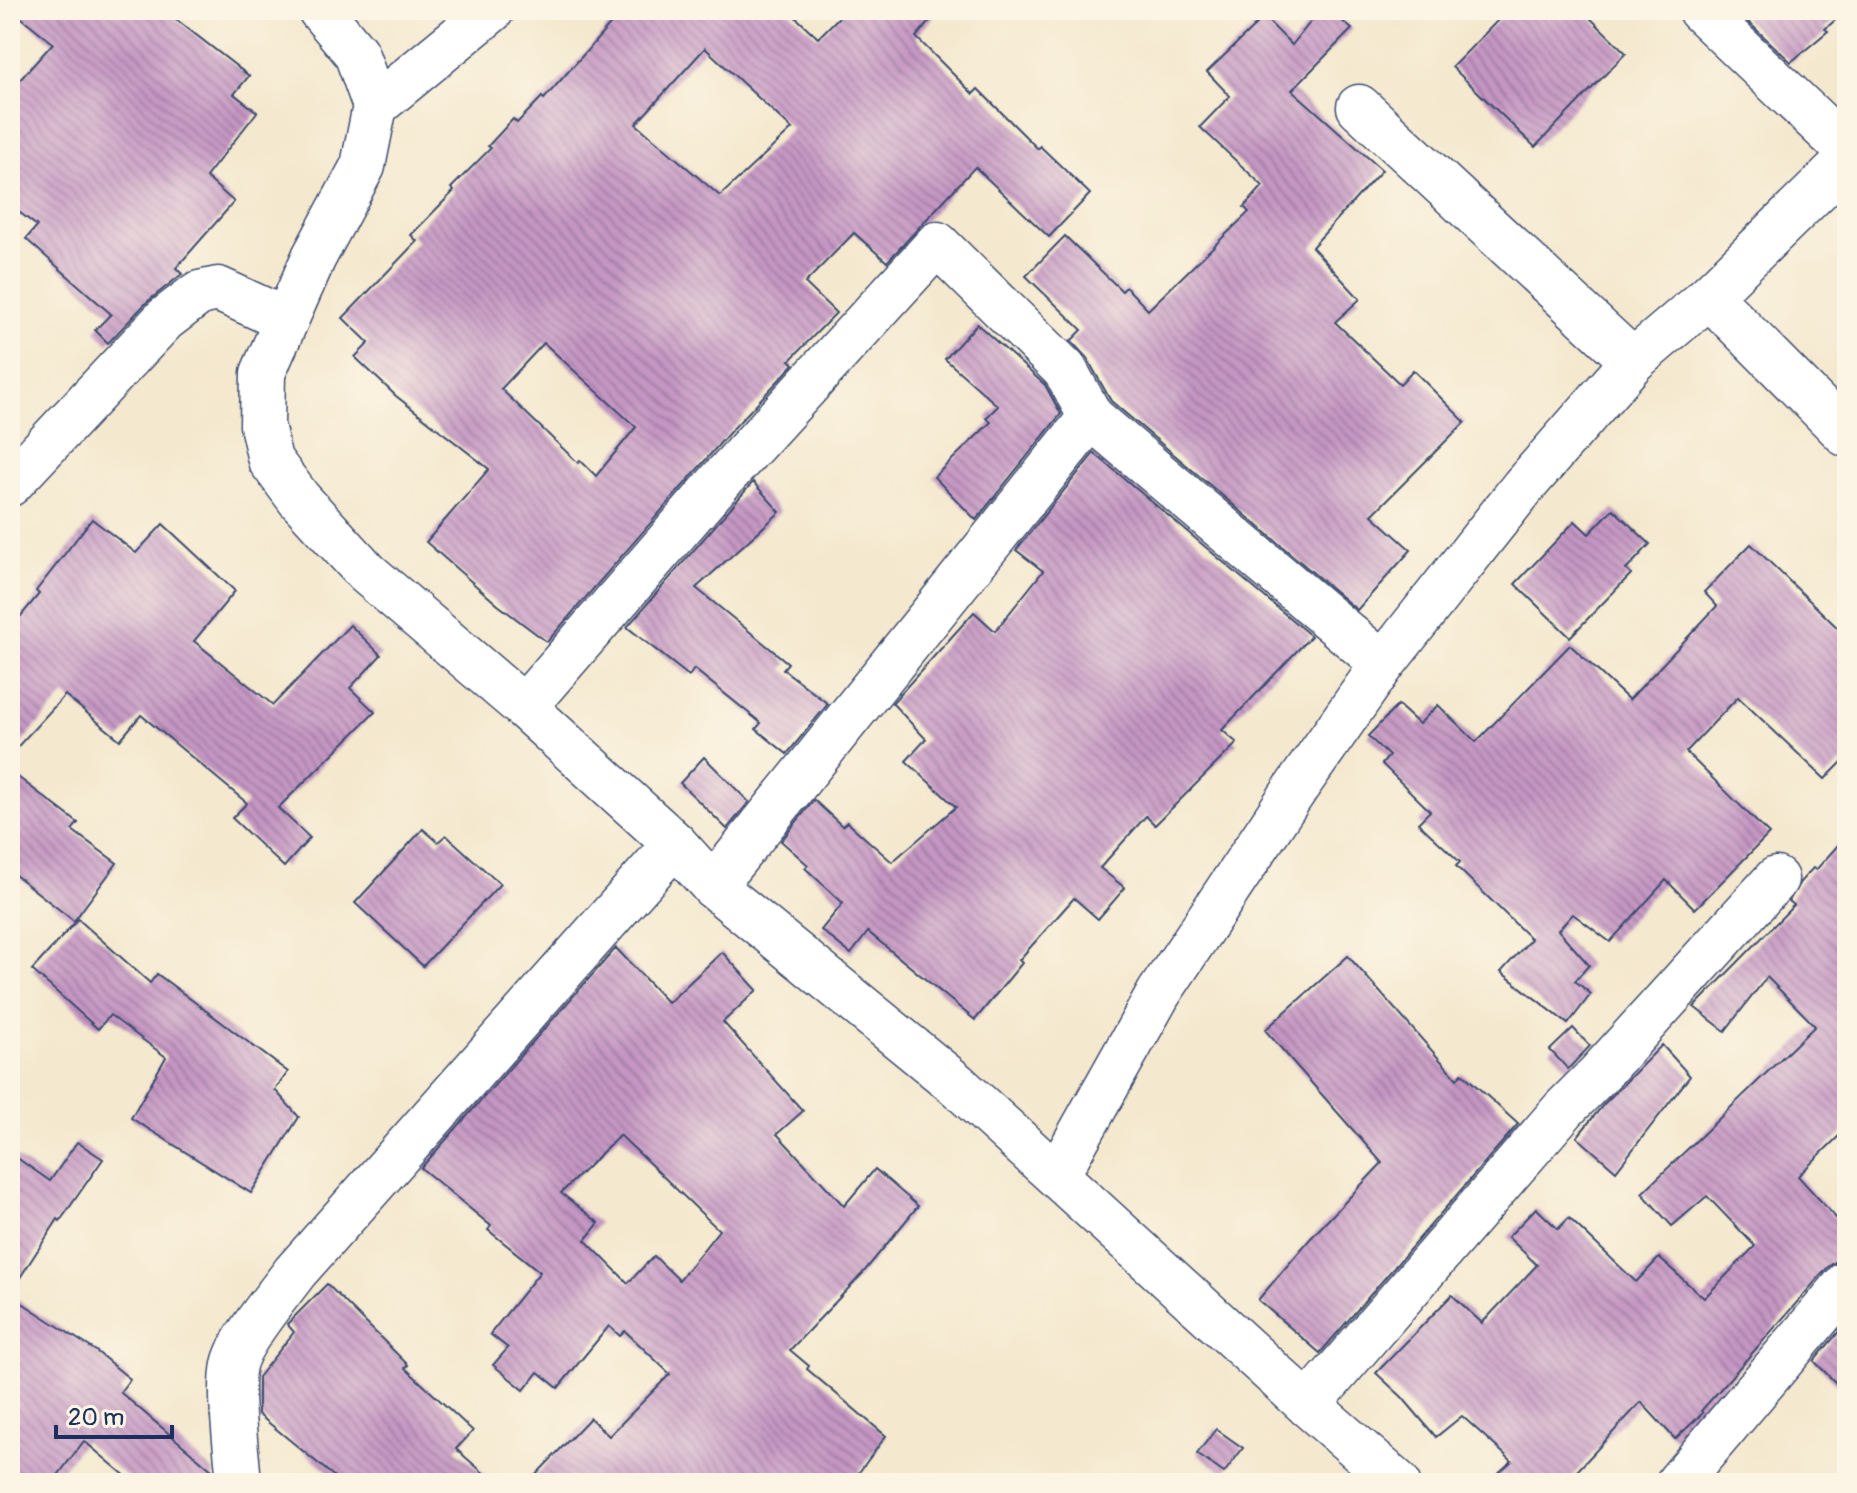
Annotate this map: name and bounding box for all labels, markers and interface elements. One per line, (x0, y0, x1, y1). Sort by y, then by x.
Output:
scale bar (56, 1389, 172, 1439)
text: 20 m (68, 1403, 124, 1432)

